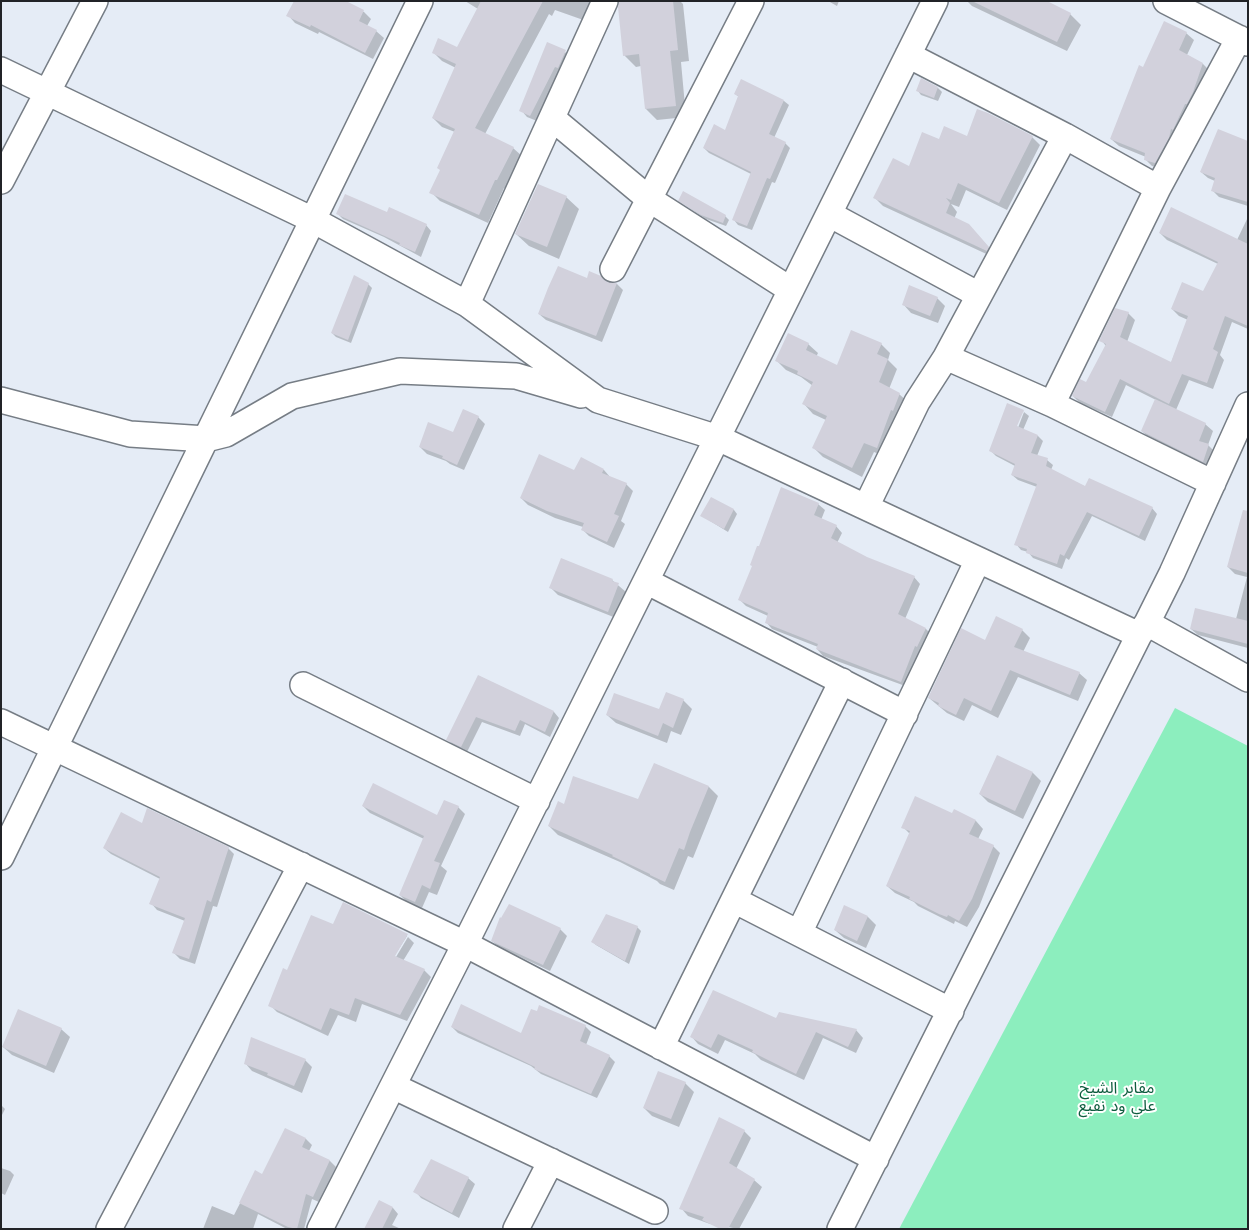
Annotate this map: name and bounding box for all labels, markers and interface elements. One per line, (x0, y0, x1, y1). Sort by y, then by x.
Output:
park label: مقابر الشيخ علي ود نفيع (1078, 1078, 1156, 1116)

